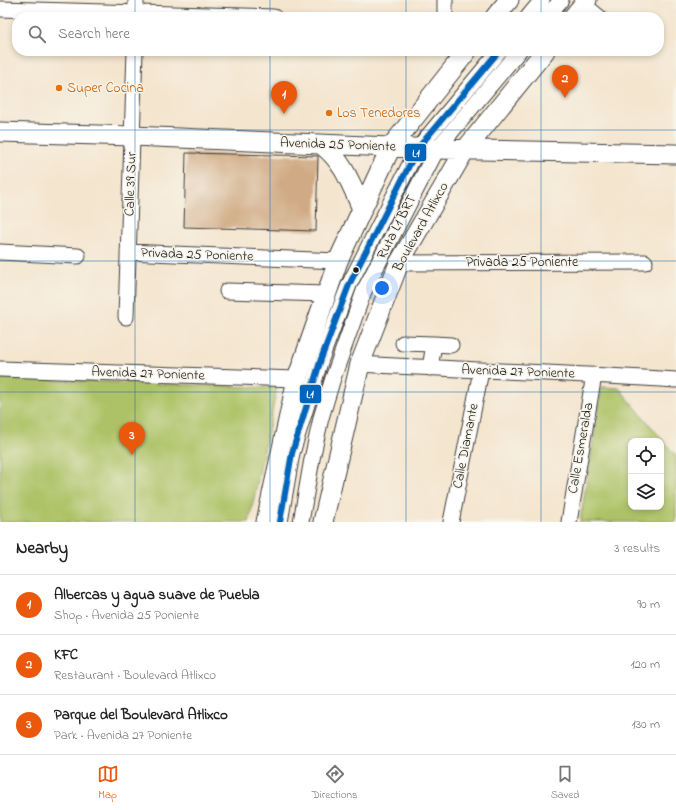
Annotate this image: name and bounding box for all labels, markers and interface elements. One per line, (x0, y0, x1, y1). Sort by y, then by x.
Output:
search box (12, 12, 664, 56)
icon: search (26, 23, 48, 45)
text: Search here (58, 23, 130, 45)
pin: 2 (552, 65, 578, 98)
place label: Super Cocina (67, 78, 144, 99)
pin: 1 (271, 81, 297, 114)
marker: Super Cocina (54, 83, 64, 93)
place label: Los Tenedores (337, 103, 420, 124)
marker: Los Tenedores (324, 108, 334, 118)
street label: Avenida 25 Poniente (280, 132, 397, 158)
line badge: L1 (404, 143, 427, 162)
text: L1 (412, 146, 420, 162)
street label: Calle 39 Sur (119, 151, 143, 217)
street label: Boulevard Atlixco (387, 178, 454, 276)
street label: Ruta L1 BRT (372, 191, 422, 263)
street label: Privada 25 Poniente (140, 243, 254, 267)
street label: Privada 25 Poniente (466, 252, 579, 273)
unlabelled marker (351, 265, 361, 275)
your location (372, 278, 392, 298)
street label: Avenida 27 Poniente (461, 360, 576, 384)
street label: Avenida 27 Poniente (91, 362, 206, 386)
line badge: L1 (299, 384, 322, 404)
text: L1 (306, 387, 314, 403)
street label: Calle Diamante (447, 401, 485, 490)
street label: Calle Esmeralda (563, 401, 599, 495)
pin: 3 (119, 422, 145, 455)
map controls (628, 438, 664, 510)
button: locate (628, 438, 664, 474)
button: layers (628, 474, 664, 510)
text: Nearby (16, 536, 68, 561)
text: 3 results (614, 539, 660, 558)
text: Albercas y agua suave de Puebla (54, 584, 260, 606)
text: 1 (27, 595, 31, 614)
text: 90 m (637, 595, 660, 614)
text: Shop · Avenida 25 Poniente (54, 606, 199, 625)
text: KFC (54, 644, 78, 666)
text: 2 (26, 655, 32, 674)
text: 120 m (630, 655, 660, 674)
text: Restaurant · Boulevard Atlixco (54, 666, 216, 685)
text: Parque del Boulevard Atlixco (54, 704, 228, 726)
text: 3 (26, 715, 32, 734)
text: 130 m (632, 715, 660, 734)
text: Park · Avenida 27 Poniente (54, 726, 192, 745)
tab: Map (97, 763, 119, 803)
tab: Directions (312, 763, 357, 803)
tab: Saved (551, 763, 579, 803)

